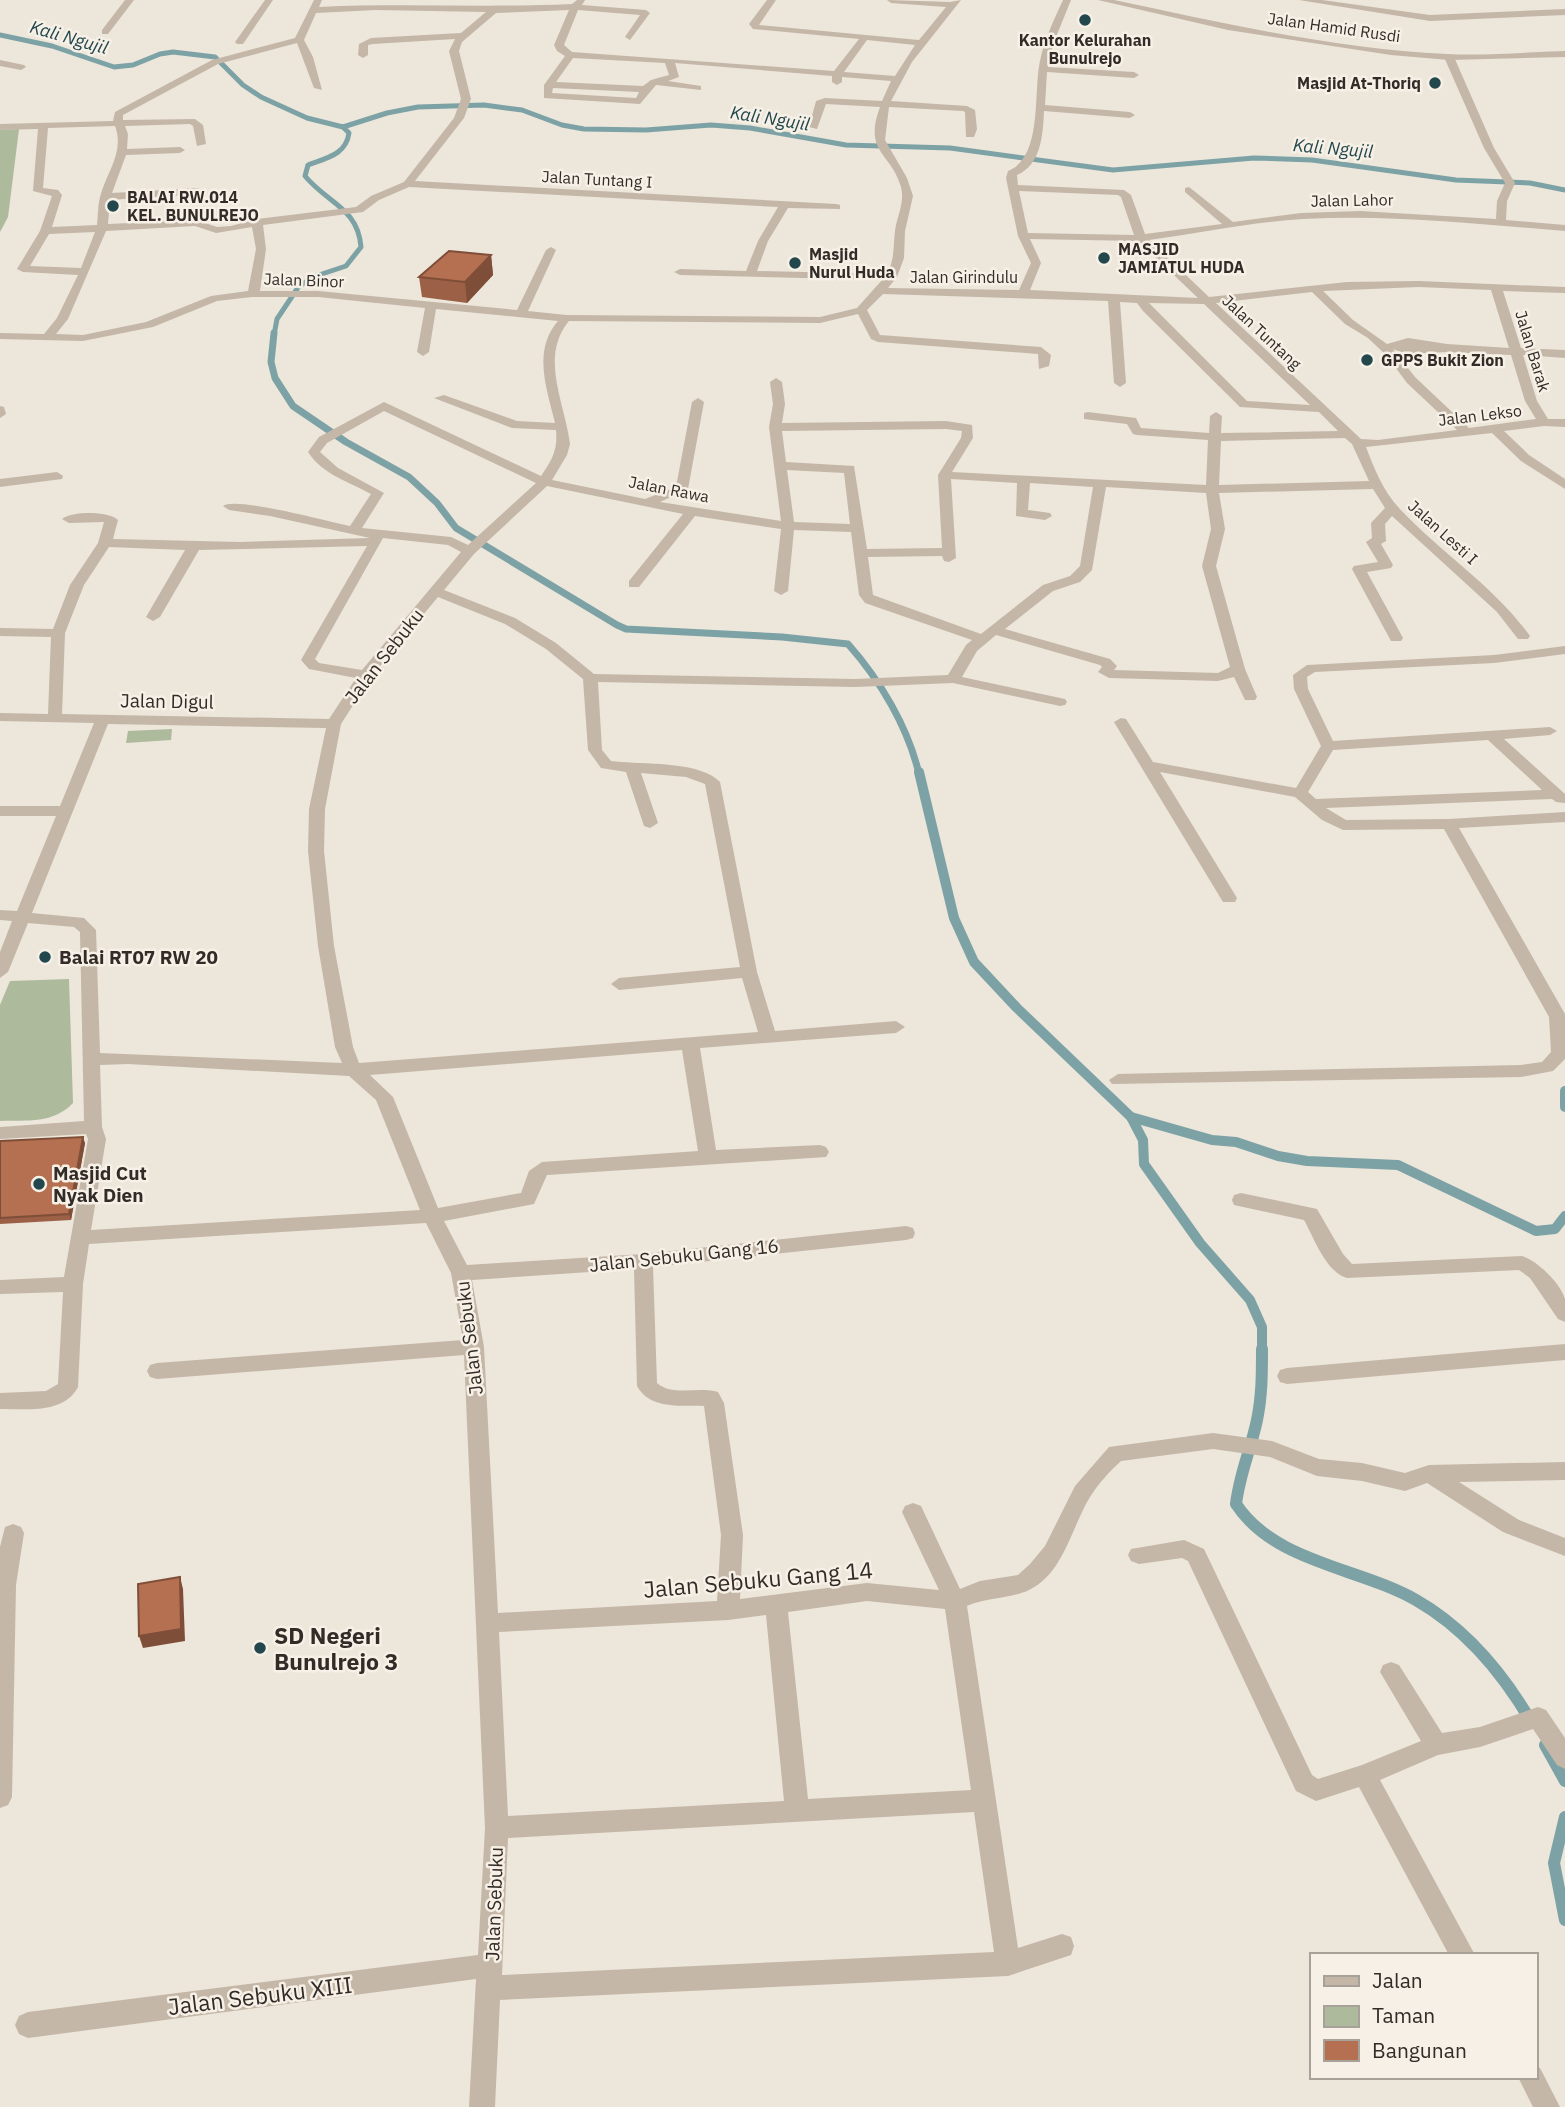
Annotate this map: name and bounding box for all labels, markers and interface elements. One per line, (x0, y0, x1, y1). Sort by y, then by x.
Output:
street label: Jalan Hamid Rusdi (1266, 8, 1402, 46)
marker: Kantor Kelurahan Bunulrejo (1077, 12, 1093, 28)
water label: Kali Ngujil (27, 15, 111, 59)
place label: Kantor Kelurahan Bunulrejo (1019, 30, 1151, 68)
place label: Masjid At-Thoriq (1297, 73, 1421, 93)
marker: Masjid At-Thoriq (1427, 75, 1443, 91)
water label: Kali Ngujil (729, 100, 812, 136)
water label: Kali Ngujil (1292, 133, 1374, 163)
street label: Jalan Tuntang I (541, 166, 653, 192)
place label: BALAI RW.014 KEL. BUNULREJO (127, 187, 259, 225)
street label: Jalan Lahor (1310, 189, 1394, 211)
marker: BALAI RW.014 KEL. BUNULREJO (105, 198, 121, 214)
place label: MASJID JAMIATUL HUDA (1118, 239, 1244, 277)
place label: Masjid Nurul Huda (809, 244, 895, 282)
marker: MASJID JAMIATUL HUDA (1096, 250, 1112, 266)
marker: Masjid Nurul Huda (787, 255, 803, 271)
street label: Jalan Girindulu (910, 267, 1018, 287)
street label: Jalan Binor (263, 269, 345, 291)
street label: Jalan Tuntang (1218, 290, 1306, 374)
street label: Jalan Barak (1511, 308, 1555, 395)
place label: GPPS Bukit Zion (1381, 350, 1504, 370)
marker: GPPS Bukit Zion (1359, 352, 1375, 368)
street label: Jalan Lekso (1437, 400, 1523, 430)
street label: Jalan Rawa (627, 471, 711, 507)
street label: Jalan Lesti I (1404, 496, 1482, 568)
street label: Jalan Sebuku (339, 604, 429, 708)
street label: Jalan Digul (120, 688, 214, 714)
place label: Balai RT07 RW 20 (59, 945, 218, 969)
marker: Balai RT07 RW 20 (37, 949, 53, 965)
place label: Masjid Cut Nyak Dien (53, 1161, 147, 1207)
marker: Masjid Cut Nyak Dien (31, 1176, 47, 1192)
street label: Jalan Sebuku Gang 16 (588, 1233, 780, 1277)
street label: Jalan Sebuku (450, 1280, 488, 1396)
street label: Jalan Sebuku Gang 14 (642, 1554, 874, 1604)
place label: SD Negeri Bunulrejo 3 (274, 1620, 398, 1676)
marker: SD Negeri Bunulrejo 3 (252, 1640, 268, 1656)
street label: Jalan Sebuku (480, 1846, 508, 1962)
legend (1310, 1953, 1537, 2079)
text: Jalan (1372, 1966, 1423, 1994)
street label: Jalan Sebuku XIII (166, 1969, 354, 2021)
text: Taman (1372, 2001, 1435, 2029)
text: Bangunan (1372, 2036, 1467, 2064)

